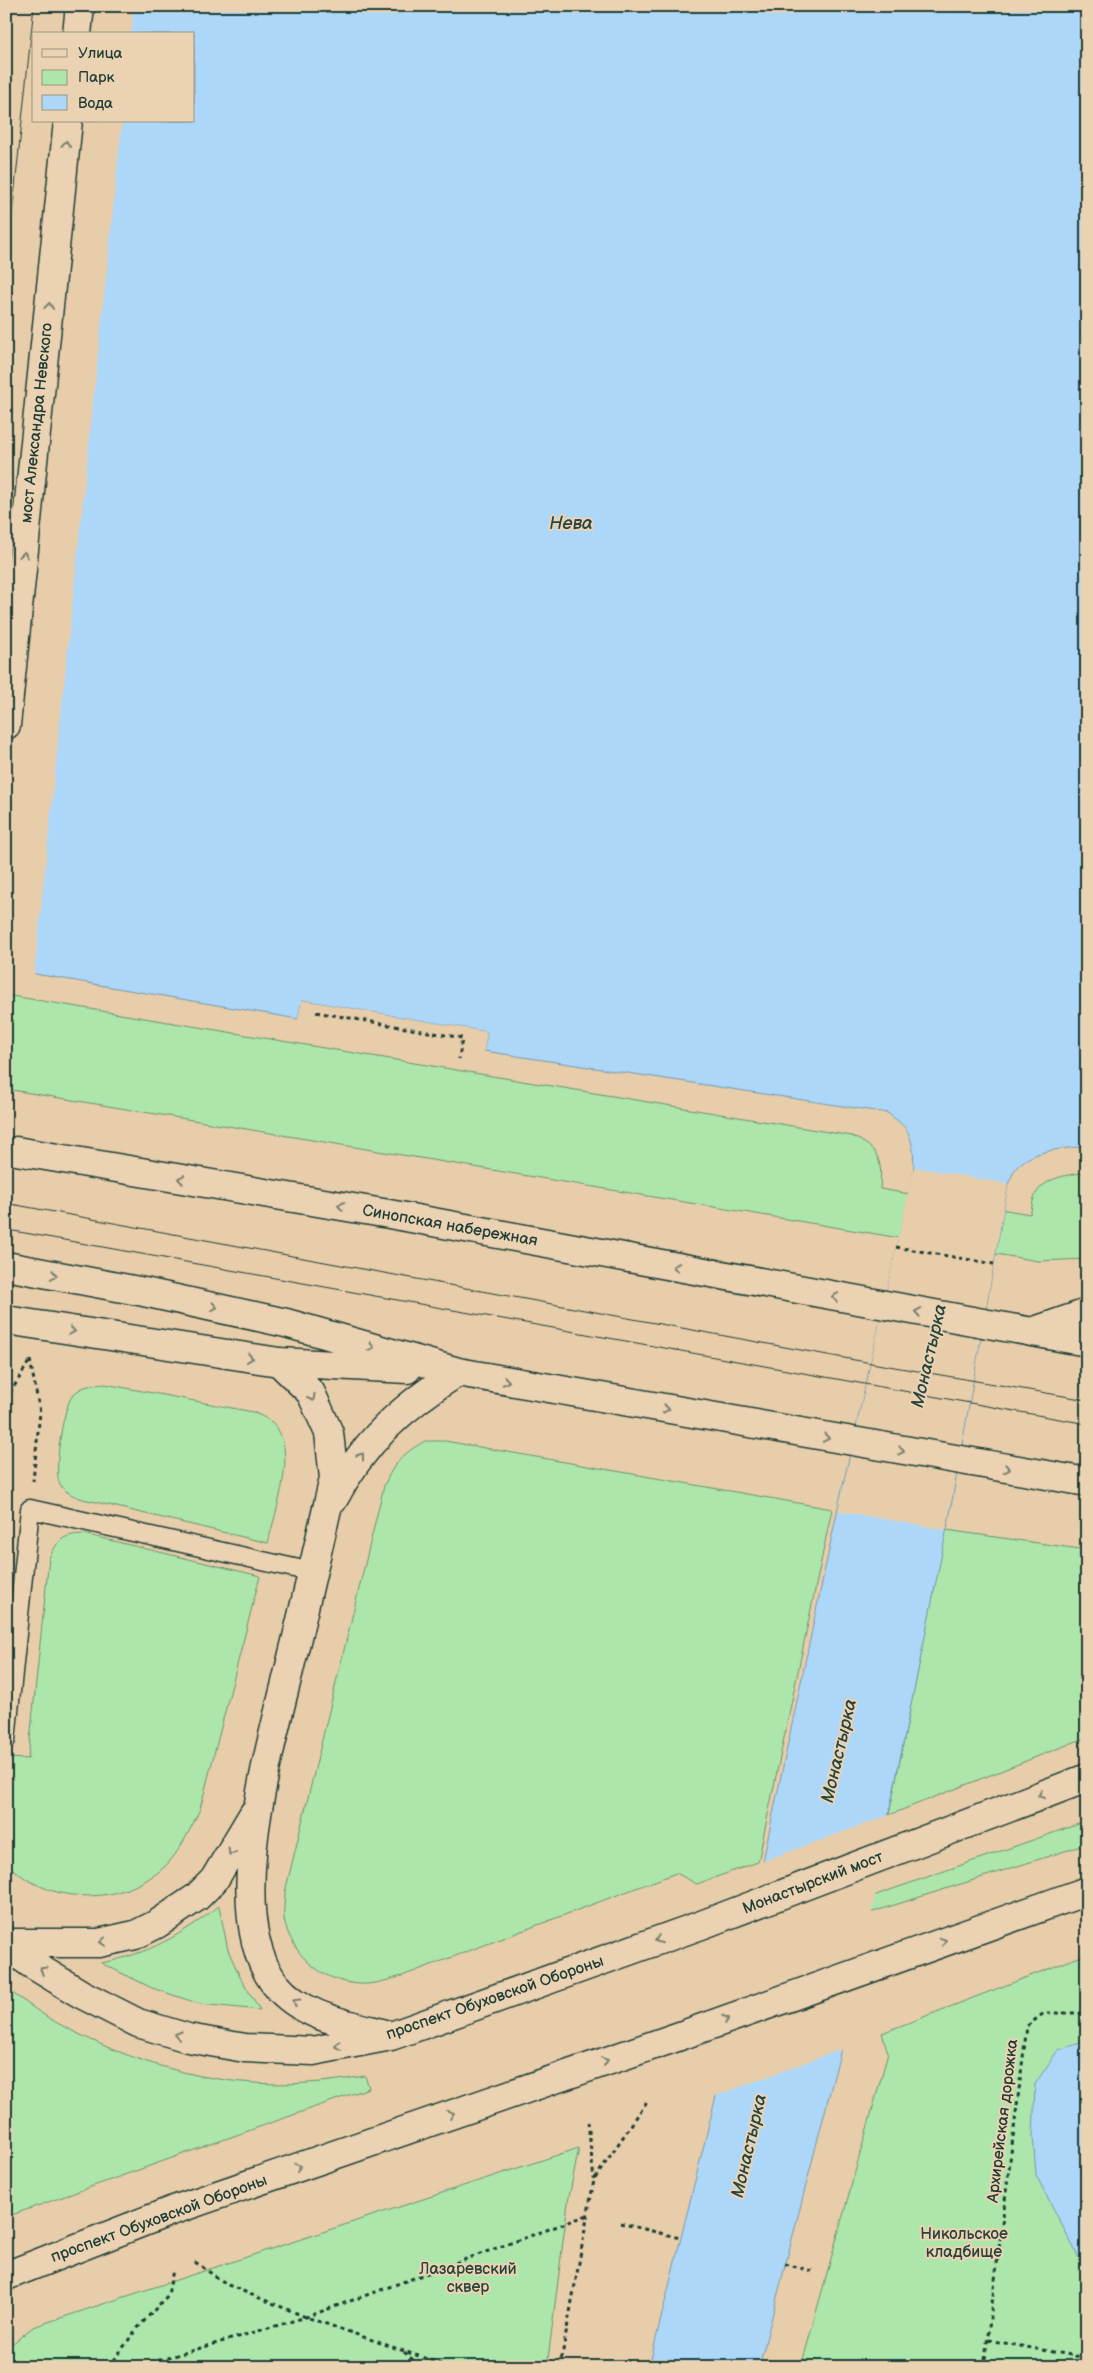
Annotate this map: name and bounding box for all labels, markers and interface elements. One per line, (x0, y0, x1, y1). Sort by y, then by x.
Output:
legend (32, 32, 195, 122)
text: Улица (78, 44, 123, 63)
text: Парк (78, 68, 115, 87)
text: Вода (78, 94, 113, 113)
one-way arrow (60, 140, 71, 148)
one-way arrow (44, 302, 55, 310)
street label: мост Александра Невского (17, 322, 57, 524)
water label: Нева (549, 513, 593, 534)
one-way arrow (18, 550, 29, 558)
one-way arrow (176, 1175, 185, 1185)
street label: Синопская набережная (361, 1201, 539, 1251)
one-way arrow (337, 1202, 345, 1212)
one-way arrow (671, 1263, 680, 1273)
one-way arrow (50, 1270, 59, 1280)
one-way arrow (831, 1292, 840, 1303)
one-way arrow (209, 1301, 218, 1312)
water label: Монастырка (907, 1302, 951, 1410)
one-way arrow (913, 1307, 922, 1317)
one-way arrow (68, 1325, 76, 1336)
one-way arrow (366, 1342, 375, 1352)
one-way arrow (245, 1352, 254, 1362)
one-way arrow (502, 1375, 511, 1385)
one-way arrow (305, 1392, 315, 1401)
one-way arrow (662, 1404, 671, 1414)
one-way arrow (822, 1432, 831, 1442)
one-way arrow (897, 1446, 906, 1456)
one-way arrow (355, 1452, 364, 1462)
one-way arrow (1003, 1463, 1011, 1474)
water label: Монастырка (817, 1697, 861, 1805)
one-way arrow (1037, 1789, 1046, 1800)
one-way arrow (227, 1846, 237, 1855)
street label: Монастырский мост (740, 1847, 886, 1919)
one-way arrow (655, 1934, 663, 1944)
one-way arrow (99, 1936, 107, 1947)
one-way arrow (938, 1937, 947, 1947)
street label: проспект Обуховской Обороны (384, 1952, 606, 2044)
one-way arrow (39, 1967, 48, 1977)
one-way arrow (293, 1999, 302, 2009)
one-way arrow (721, 2015, 730, 2025)
one-way arrow (174, 2030, 182, 2040)
street label: Архирейская дорожка (983, 2038, 1023, 2205)
one-way arrow (334, 2041, 343, 2051)
one-way arrow (600, 2057, 609, 2067)
water label: Монастырка (727, 2092, 771, 2200)
one-way arrow (447, 2110, 455, 2120)
one-way arrow (293, 2163, 301, 2173)
street label: проспект Обуховской Обороны (48, 2171, 270, 2267)
park label: Никольское кладбище (920, 2225, 1008, 2262)
park label: Лазаревский сквер (418, 2260, 517, 2297)

